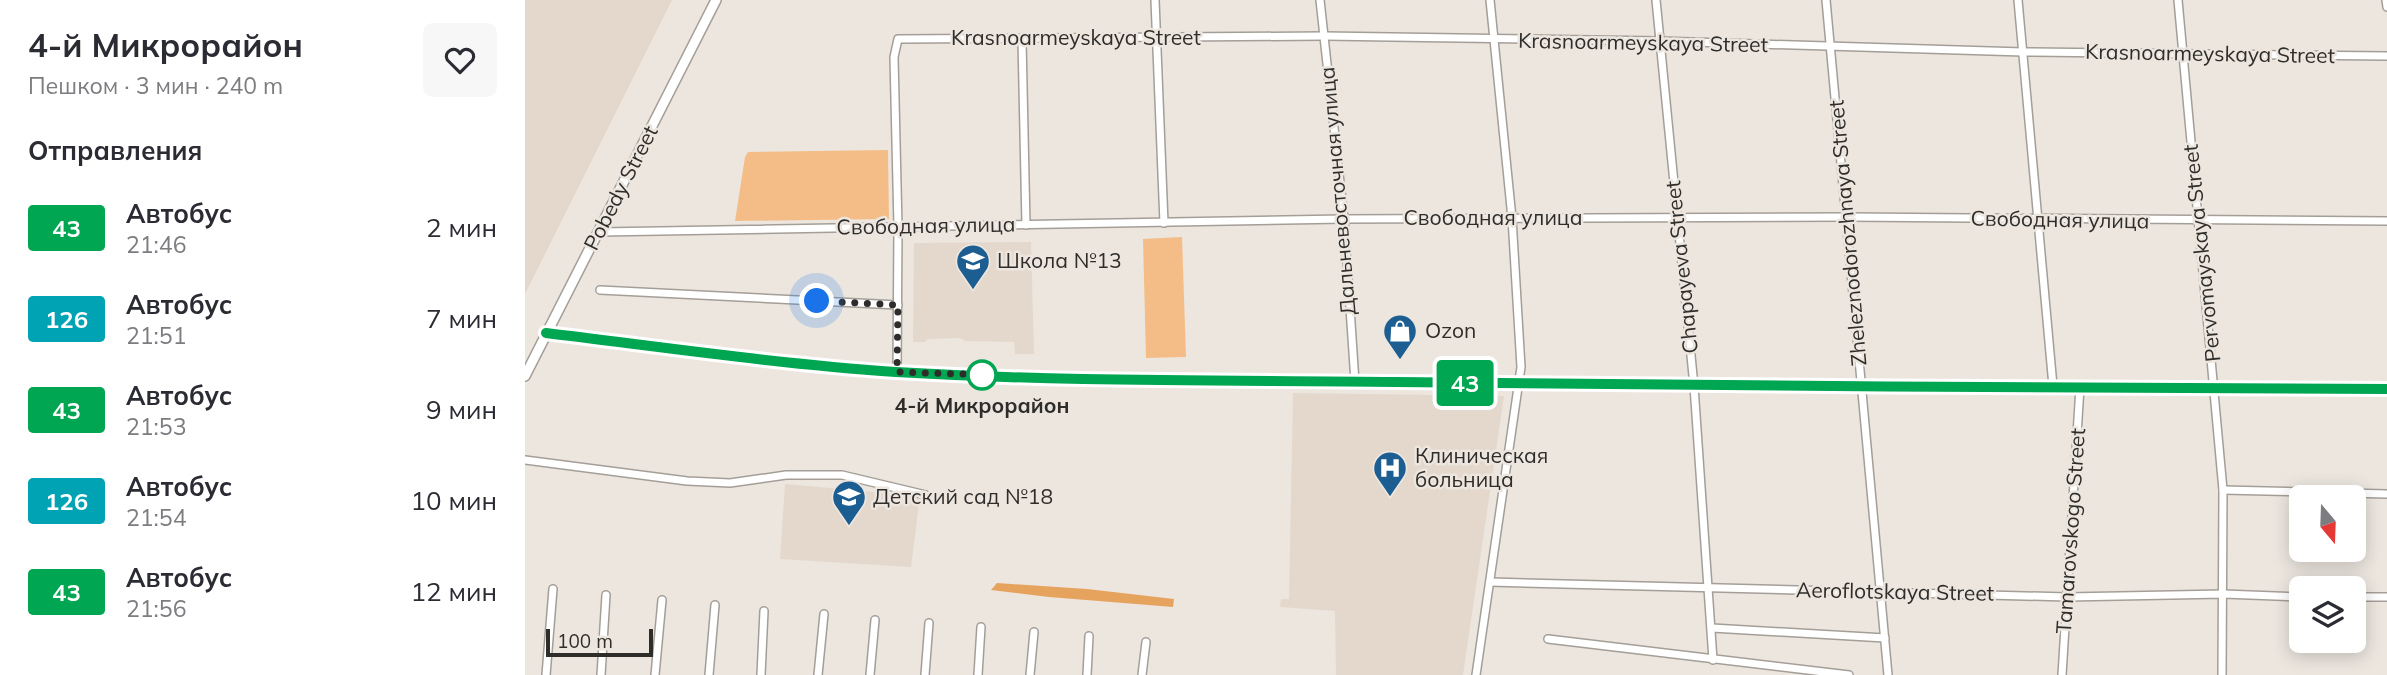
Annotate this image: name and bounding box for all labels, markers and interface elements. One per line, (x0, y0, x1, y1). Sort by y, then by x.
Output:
button: heart (423, 23, 497, 97)
text: 4-й Микрорайон (28, 24, 303, 65)
street label: Krasnoarmeyskaya Street (951, 24, 1201, 50)
street label: Krasnoarmeyskaya Street (1518, 27, 1768, 57)
street label: Krasnoarmeyskaya Street (2085, 38, 2335, 68)
street label: Дальневосточная улица (1313, 66, 1361, 316)
text: Пешком · 3 мин · 240 m (28, 71, 283, 100)
street label: Zheleznodorozhnaya Street (1822, 99, 1872, 367)
street label: Pobedy Street (578, 121, 663, 254)
text: Отправления (28, 134, 202, 167)
street label: Pervomayskaya Street (2177, 143, 2225, 363)
street label: Chapayeva Street (1659, 179, 1703, 355)
text: Автобус (126, 197, 232, 230)
street label: Свободная улица (1403, 204, 1583, 230)
street label: Свободная улица (1970, 204, 2150, 234)
street label: Свободная улица (836, 210, 1016, 240)
text: 2 мин (426, 211, 497, 244)
text: 43 (52, 213, 81, 243)
text: 21:46 (126, 230, 186, 259)
school or university icon: Школа №13 (954, 242, 992, 291)
place label: Школа №13 (997, 247, 1122, 273)
your location (799, 283, 834, 318)
text: Автобус (126, 288, 232, 321)
text: 7 мин (426, 302, 497, 335)
text: 126 (45, 304, 88, 334)
shop icon: Ozon (1381, 312, 1419, 361)
place label: Ozon (1425, 317, 1476, 343)
text: 21:51 (126, 321, 186, 350)
marker: 4-й Микрорайон (967, 360, 997, 390)
line badge: 43 (1433, 360, 1497, 406)
text: 43 (1451, 368, 1479, 398)
text: Автобус (126, 379, 232, 412)
place label: 4-й Микрорайон (895, 392, 1069, 418)
text: 9 мин (426, 393, 497, 426)
text: 43 (52, 395, 81, 425)
text: 21:53 (126, 412, 186, 441)
street label: Tamarovskogo Street (2050, 427, 2090, 635)
place label: Клиническая больница (1415, 442, 1548, 492)
hospital icon: Клиническая больница (1371, 449, 1409, 498)
text: Автобус (126, 470, 232, 503)
school or university icon: Детский сад №18 (830, 478, 868, 527)
place label: Детский сад №18 (873, 483, 1053, 509)
text: 10 мин (410, 484, 497, 517)
north arrow (2289, 485, 2366, 562)
map controls (2289, 485, 2366, 653)
text: 126 (45, 486, 88, 516)
text: 21:54 (126, 503, 186, 532)
text: Автобус (126, 561, 232, 594)
text: 12 мин (410, 575, 497, 608)
street label: Aeroflotskaya Street (1796, 576, 1994, 606)
button: layers (2289, 576, 2366, 653)
text: 43 (52, 577, 81, 607)
text: 21:56 (126, 594, 186, 623)
scale bar (546, 626, 653, 658)
text: 100 m (557, 629, 613, 653)

